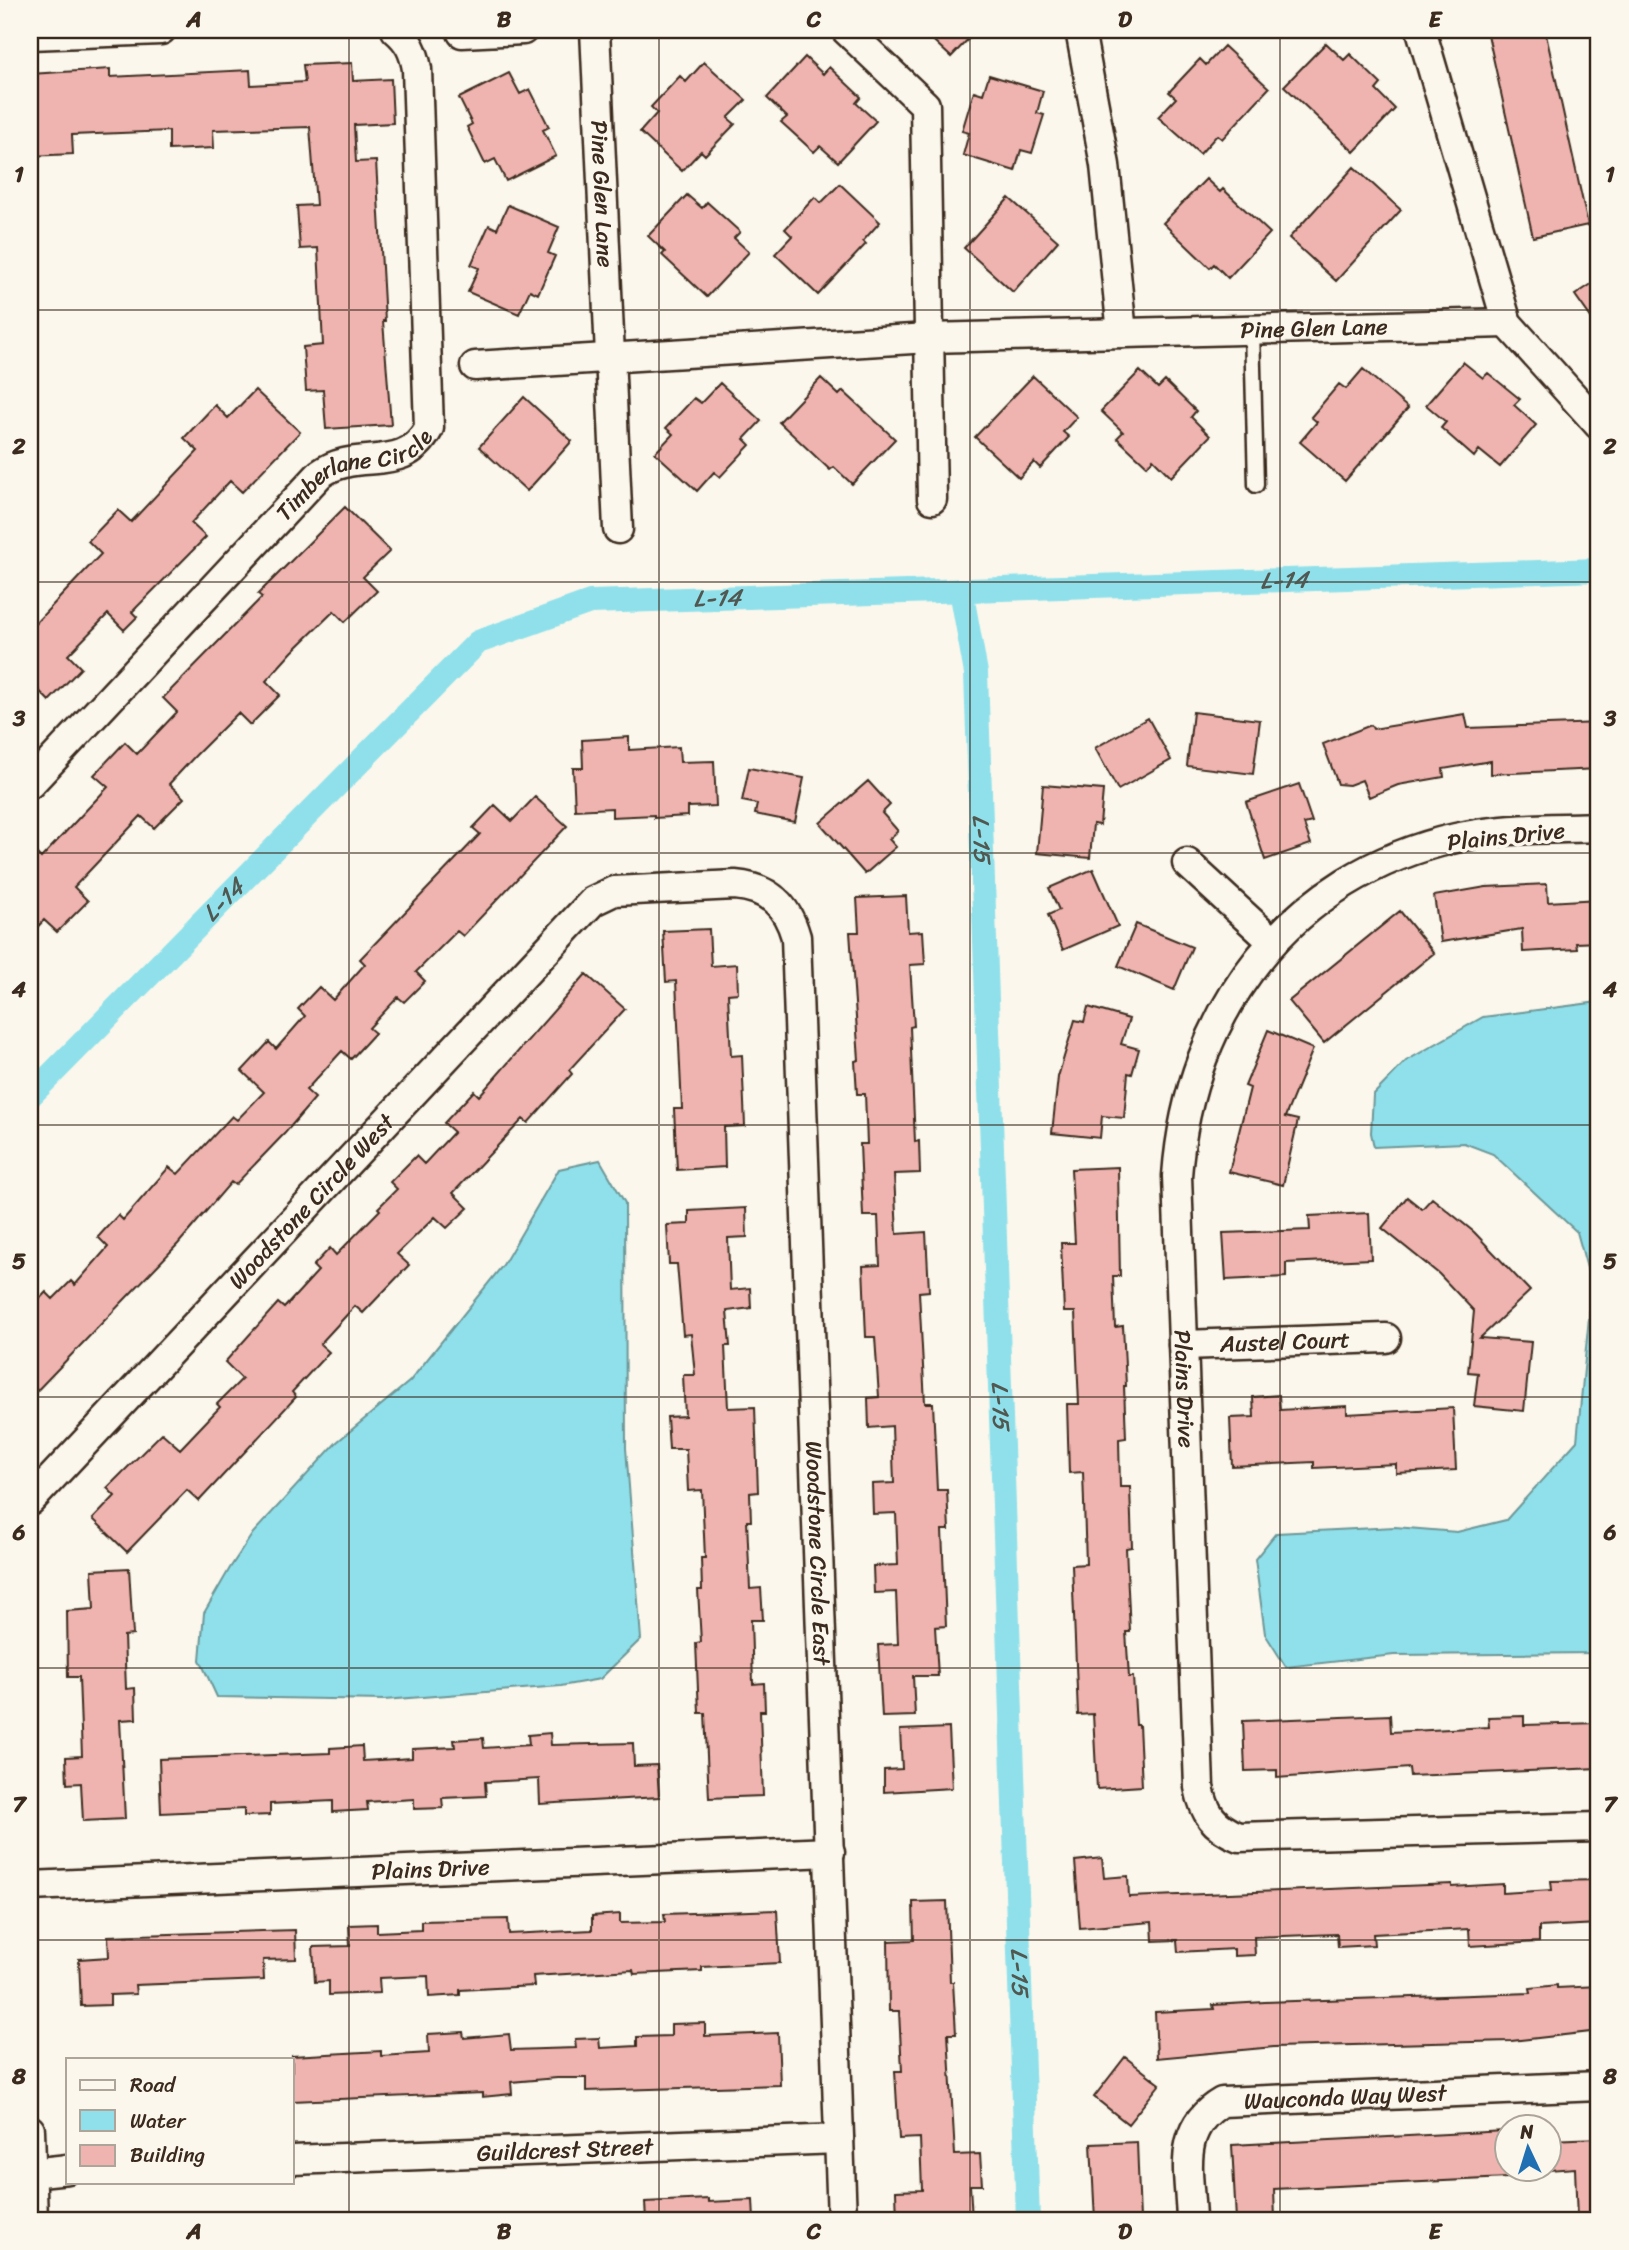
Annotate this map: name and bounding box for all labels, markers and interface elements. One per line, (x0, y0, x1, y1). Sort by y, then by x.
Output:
text: A (185, 0, 202, 40)
text: B (497, 0, 512, 40)
text: C (806, 0, 822, 40)
text: D (1118, 0, 1133, 40)
text: E (1429, 0, 1444, 40)
street label: Pine Glen Lane (578, 119, 626, 269)
text: 1 (14, 154, 24, 195)
text: 1 (1605, 154, 1615, 195)
street label: Pine Glen Lane (1240, 306, 1388, 351)
street label: Timberlane Circle (265, 420, 444, 531)
text: 2 (11, 426, 26, 467)
text: 2 (1602, 426, 1617, 467)
water label: L-14 (1259, 558, 1311, 602)
water label: L-14 (693, 576, 745, 620)
text: 3 (12, 698, 26, 739)
text: 3 (1603, 698, 1617, 739)
street label: Plains Drive (1445, 810, 1567, 863)
water label: L-15 (960, 814, 1003, 866)
water label: L-14 (192, 866, 257, 932)
text: 4 (11, 969, 27, 1010)
text: 4 (1602, 969, 1618, 1010)
street label: Woodstone Circle West (218, 1103, 406, 1299)
text: 5 (12, 1241, 26, 1282)
text: 5 (1603, 1241, 1617, 1282)
street label: Austel Court (1218, 1319, 1351, 1365)
street label: Plains Drive (1162, 1329, 1207, 1449)
water label: L-15 (979, 1381, 1023, 1433)
street label: Woodstone Circle East (793, 1440, 842, 1667)
text: 6 (11, 1512, 26, 1553)
text: 6 (1602, 1512, 1617, 1553)
text: 7 (12, 1784, 27, 1825)
text: 7 (1603, 1784, 1618, 1825)
street label: Plains Drive (371, 1846, 491, 1892)
water label: L-15 (998, 1948, 1042, 2000)
text: 8 (11, 2056, 26, 2097)
text: 8 (1602, 2056, 1617, 2097)
legend (66, 2058, 294, 2184)
text: Road (130, 2066, 177, 2104)
street label: Wauconda Way West (1243, 2072, 1449, 2122)
text: Water (130, 2102, 187, 2140)
north arrow (1492, 2114, 1562, 2184)
text: N (1518, 2115, 1535, 2149)
street label: Guildcrest Street (476, 2126, 655, 2174)
text: Building (130, 2136, 206, 2174)
text: A (185, 2211, 202, 2250)
text: B (497, 2211, 512, 2250)
text: C (806, 2211, 822, 2250)
text: D (1118, 2211, 1133, 2250)
text: E (1429, 2211, 1444, 2250)

